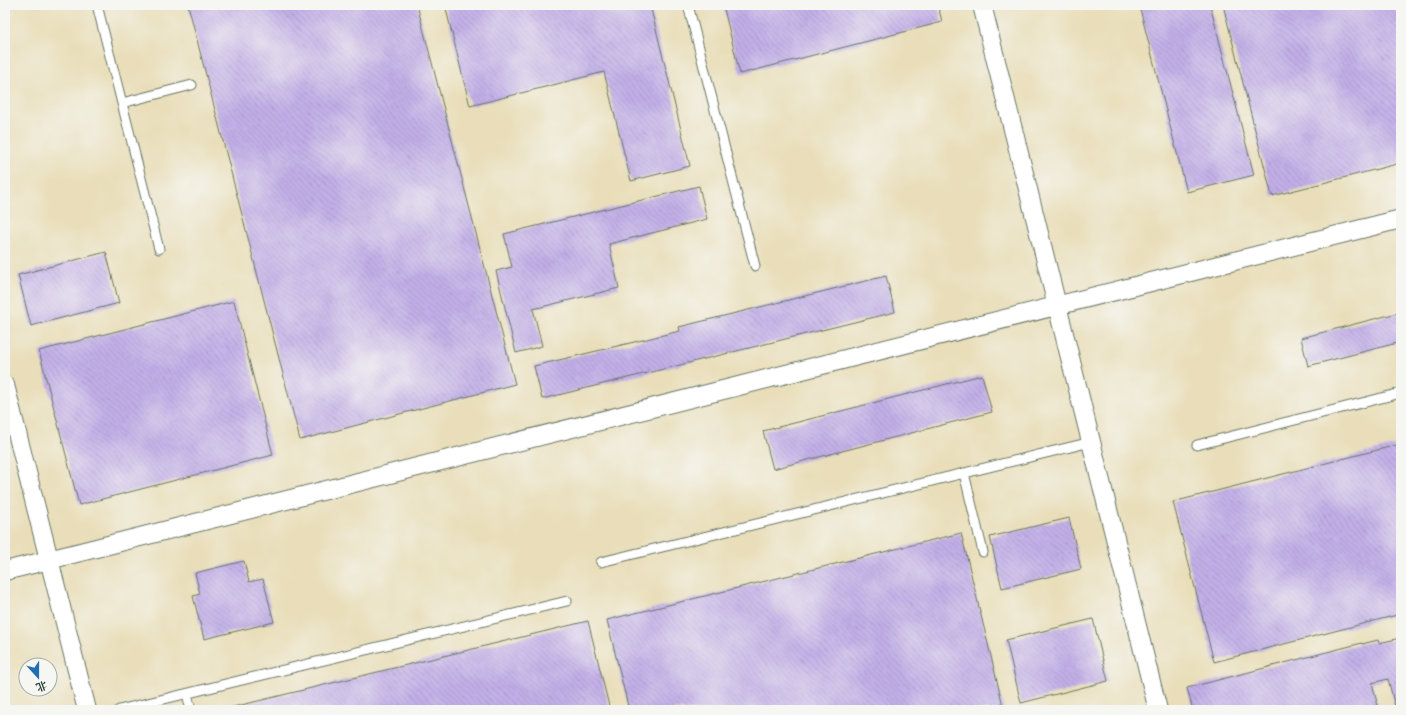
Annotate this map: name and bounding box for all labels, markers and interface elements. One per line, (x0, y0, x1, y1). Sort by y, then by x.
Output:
north arrow (18, 657, 58, 697)
text: 北 (34, 678, 49, 694)

